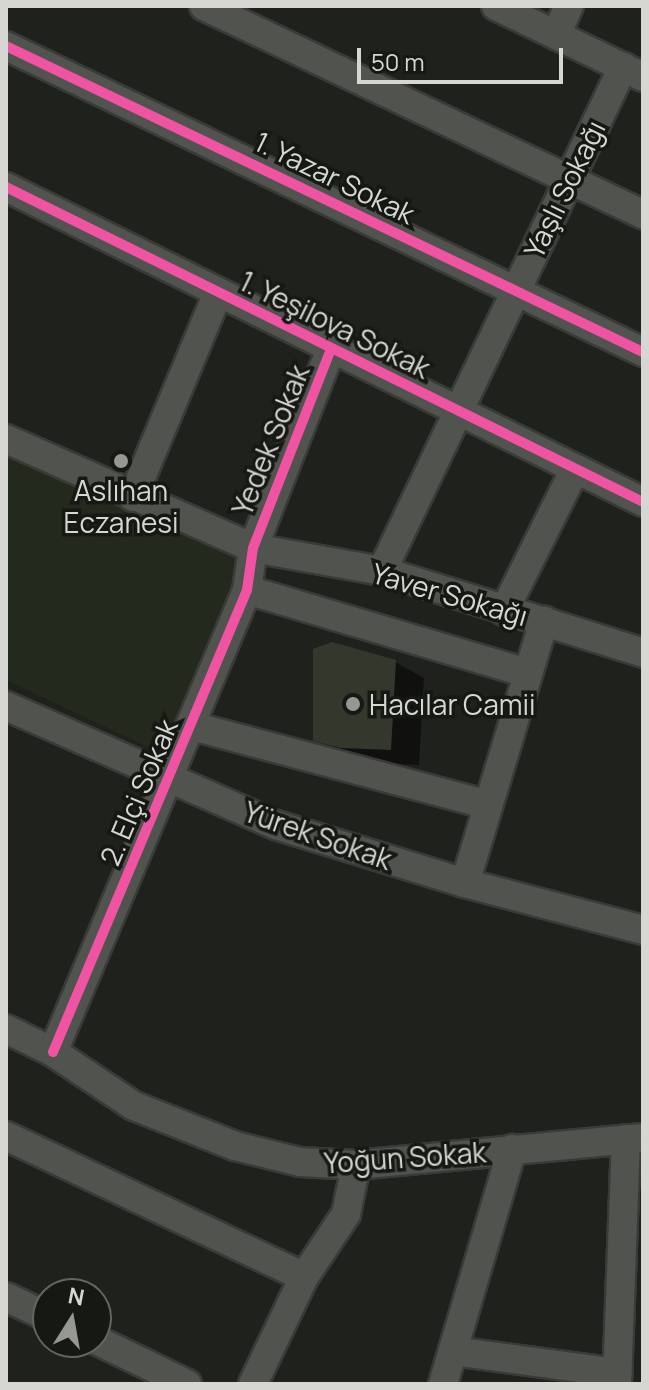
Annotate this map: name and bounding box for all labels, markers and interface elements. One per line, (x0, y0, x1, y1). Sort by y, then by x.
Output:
scale bar (361, 32, 567, 82)
text: 50 m (371, 45, 425, 78)
street label: Yaşlı Sokağı (516, 115, 612, 263)
street label: 1. Yazar Sokak (250, 124, 420, 230)
street label: 1. Yeşilova Sokak (234, 263, 436, 385)
street label: Yedek Sokak (225, 360, 315, 520)
marker: Aslıhan Eczanesi (112, 452, 130, 470)
place label: Aslıhan Eczanesi (63, 473, 179, 539)
street label: Yaver Sokağı (368, 556, 532, 632)
place label: Hacılar Camii (369, 687, 536, 721)
marker: Hacılar Camii (344, 695, 362, 713)
street label: 2. Elçi Sokak (92, 714, 184, 870)
street label: Yürek Sokak (240, 794, 396, 876)
street label: Yoğun Sokak (323, 1135, 487, 1179)
north arrow (32, 1278, 112, 1358)
text: N (66, 1280, 87, 1313)

